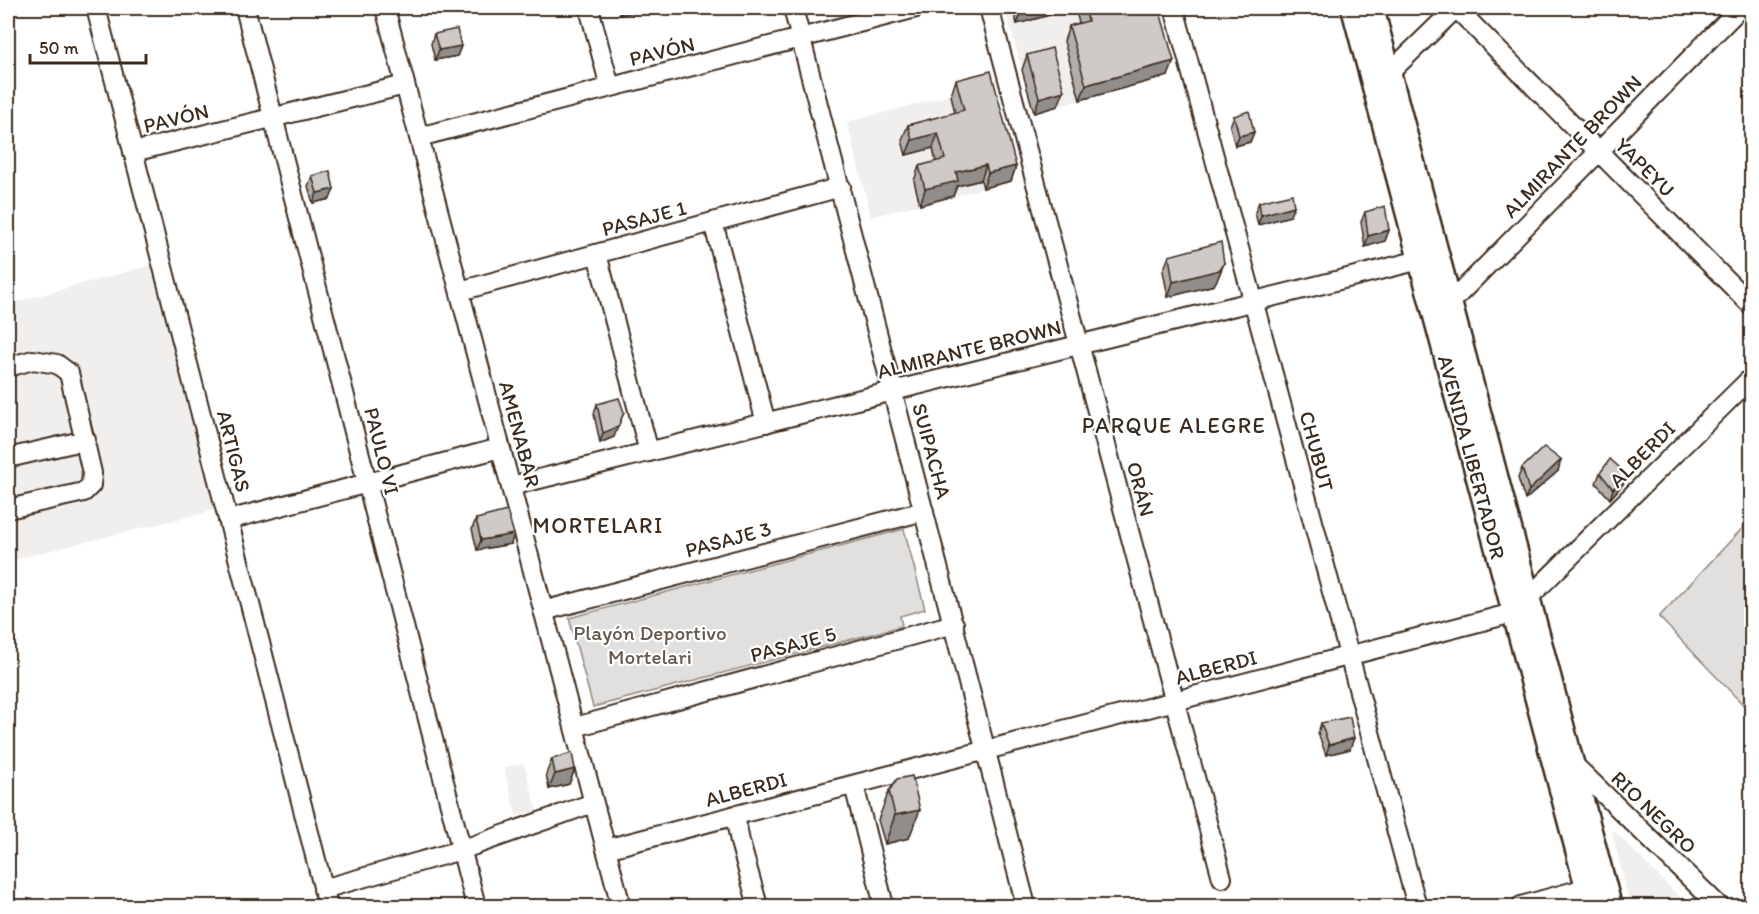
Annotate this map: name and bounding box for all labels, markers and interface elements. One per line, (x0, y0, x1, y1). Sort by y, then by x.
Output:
scale bar (30, 27, 146, 65)
street label: PAVÓN (627, 31, 697, 71)
text: 50 m (39, 37, 79, 59)
street label: ALMIRANTE BROWN (1497, 69, 1647, 223)
street label: PAVÓN (141, 98, 211, 138)
street label: YAPEYU (1610, 132, 1680, 202)
street label: PASAJE 1 (599, 195, 689, 241)
street label: ALMIRANTE BROWN (874, 314, 1064, 384)
street label: AVENIDA LIBERTADOR (1433, 352, 1511, 562)
street label: AMENABAR (494, 378, 546, 490)
street label: SUIPACHA (907, 400, 957, 502)
street label: PAULO VI (359, 405, 405, 497)
street label: ARTIGAS (212, 408, 256, 494)
street label: CHUBUT (1294, 408, 1340, 494)
district label: PARQUE ALEGRE (1082, 412, 1266, 439)
street label: ALBERDI (1604, 416, 1680, 492)
street label: ORÁN (1122, 459, 1160, 519)
district label: MORTELARI (532, 512, 664, 539)
street label: PASAJE 3 (682, 516, 774, 562)
park label: Playón Deportivo Mortelari (573, 620, 727, 669)
street label: PASAJE 5 (747, 621, 839, 667)
street label: ALBERDI (1172, 644, 1260, 690)
street label: RIO NEGRO (1606, 765, 1702, 859)
street label: ALBERDI (702, 766, 790, 812)

